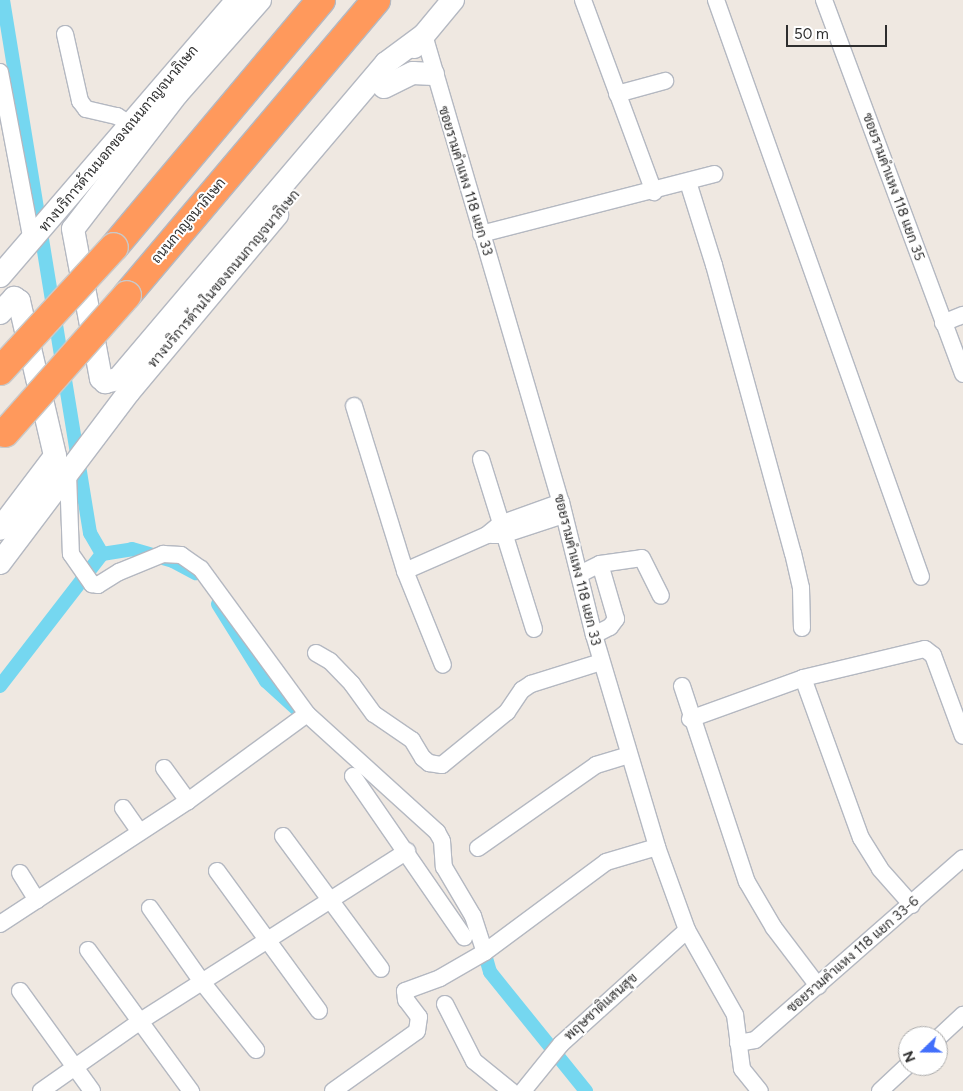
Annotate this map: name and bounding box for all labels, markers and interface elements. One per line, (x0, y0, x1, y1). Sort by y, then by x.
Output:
scale bar (788, 15, 889, 47)
text: 50 m (794, 25, 829, 43)
street label: ทางบริการด้านนอกของถนนกาญจนาภิเษก (36, 42, 202, 236)
street label: ซอยรามคำแหง 118 แยก 33 (434, 104, 496, 258)
street label: ซอยรามคำแหง 118 แยก 35 (858, 111, 928, 263)
street label: ถนนกาญจนาภิเษก (148, 175, 230, 267)
street label: ทางบริการด้านในของถนนกาญจนาภิเษก (145, 187, 303, 371)
street label: ซอยรามคำแหง 118 แยก 33 (550, 493, 604, 647)
street label: ซอยรามคำแหง 118 แยก 33-6 (784, 893, 922, 1017)
street label: พฤษชาติแสนสุข (561, 970, 641, 1044)
north arrow (898, 1026, 948, 1076)
text: N (900, 1048, 919, 1065)

